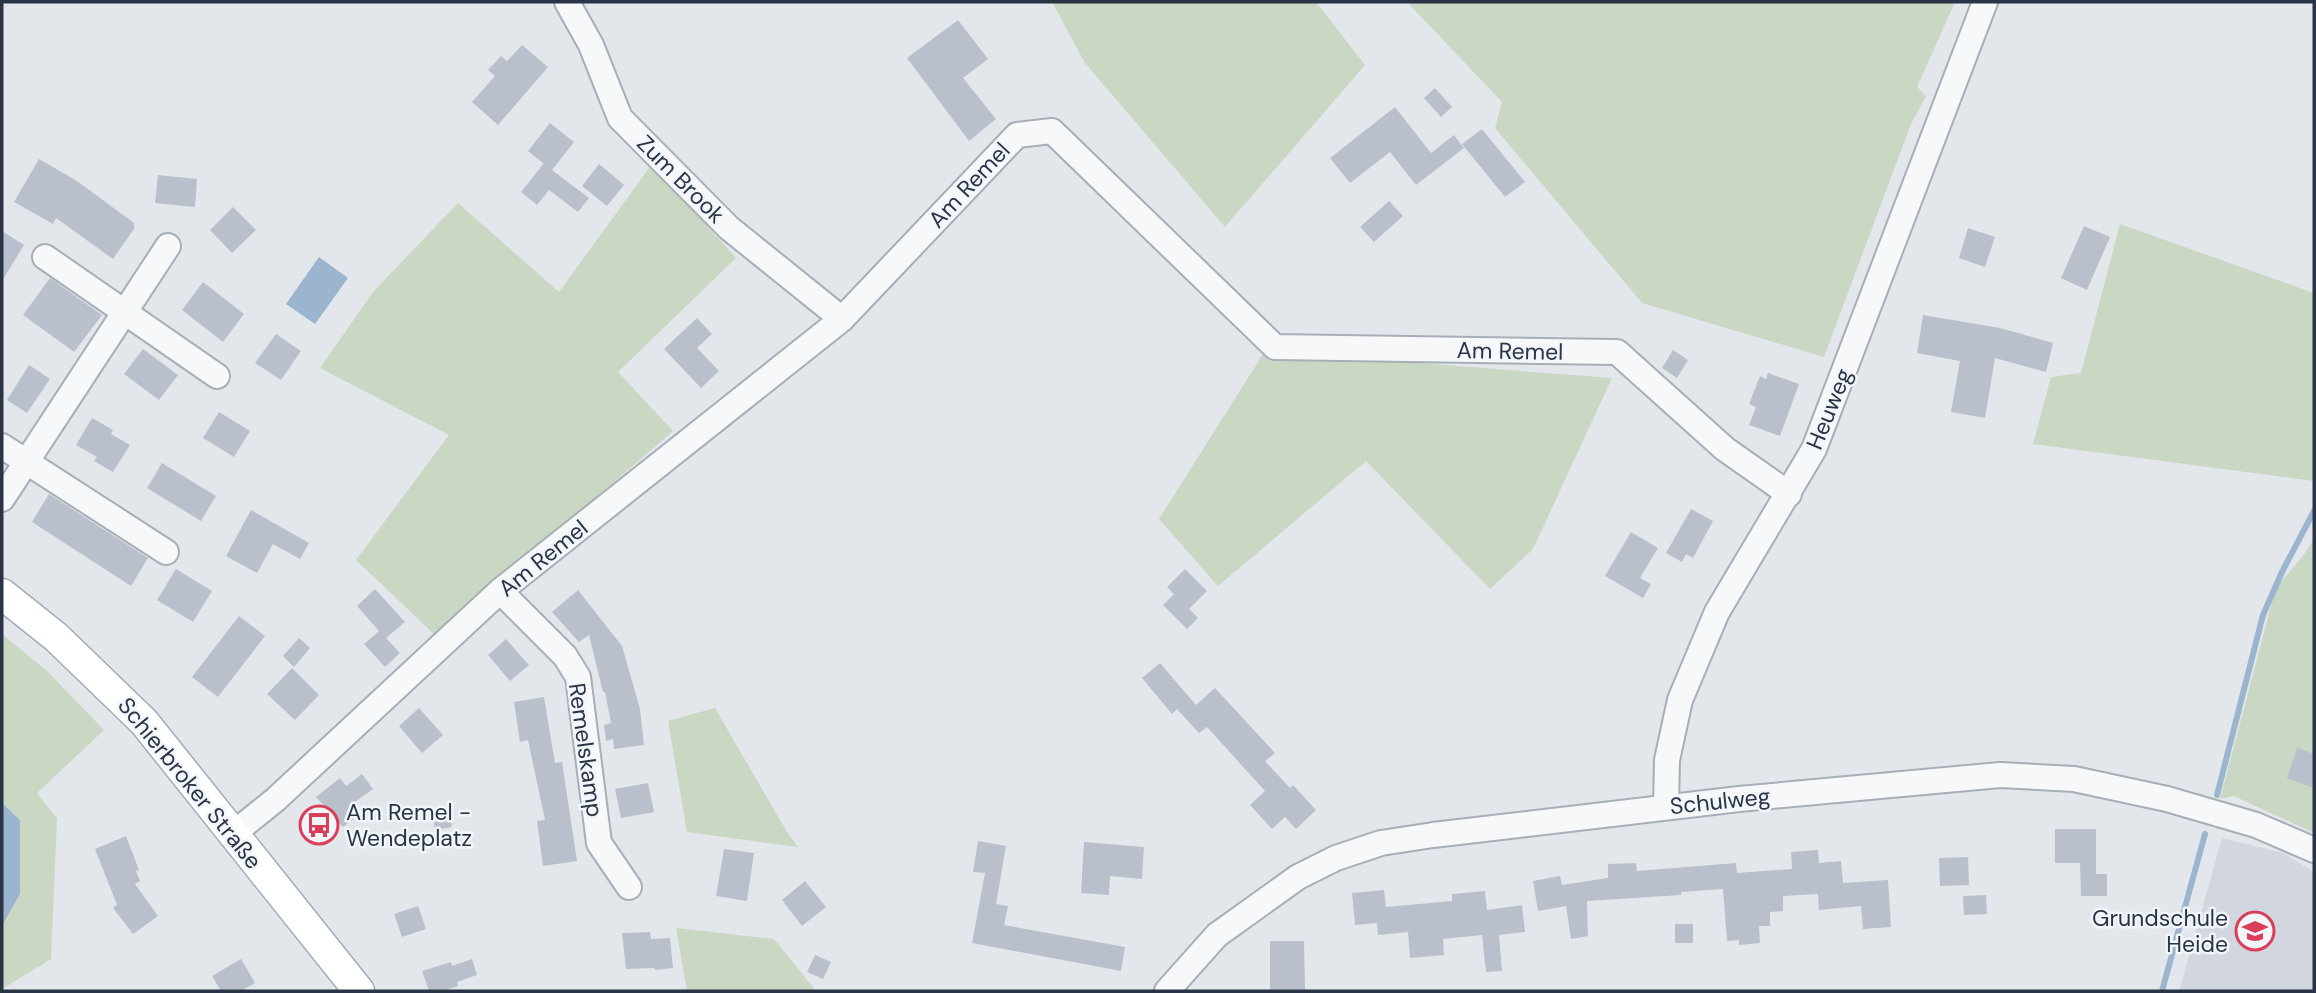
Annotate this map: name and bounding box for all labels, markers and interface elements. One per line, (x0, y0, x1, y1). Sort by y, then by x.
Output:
street label: Zum Brook (630, 128, 732, 230)
street label: Am Remel (922, 136, 1016, 234)
street label: Am Remel (1456, 335, 1564, 367)
street label: Heuweg (1799, 364, 1859, 454)
street label: Am Remel (492, 513, 594, 603)
street label: Remelskamp (562, 681, 610, 819)
street label: Schierbroker Straße (111, 691, 269, 875)
street label: Schulweg (1668, 781, 1772, 821)
place label: Am Remel - Wendeplatz (346, 797, 472, 853)
bus stop icon: Am Remel - Wendeplatz (298, 804, 340, 846)
place label: Grundschule Heide (2092, 903, 2228, 959)
school or university icon: Grundschule Heide (2234, 910, 2276, 952)

